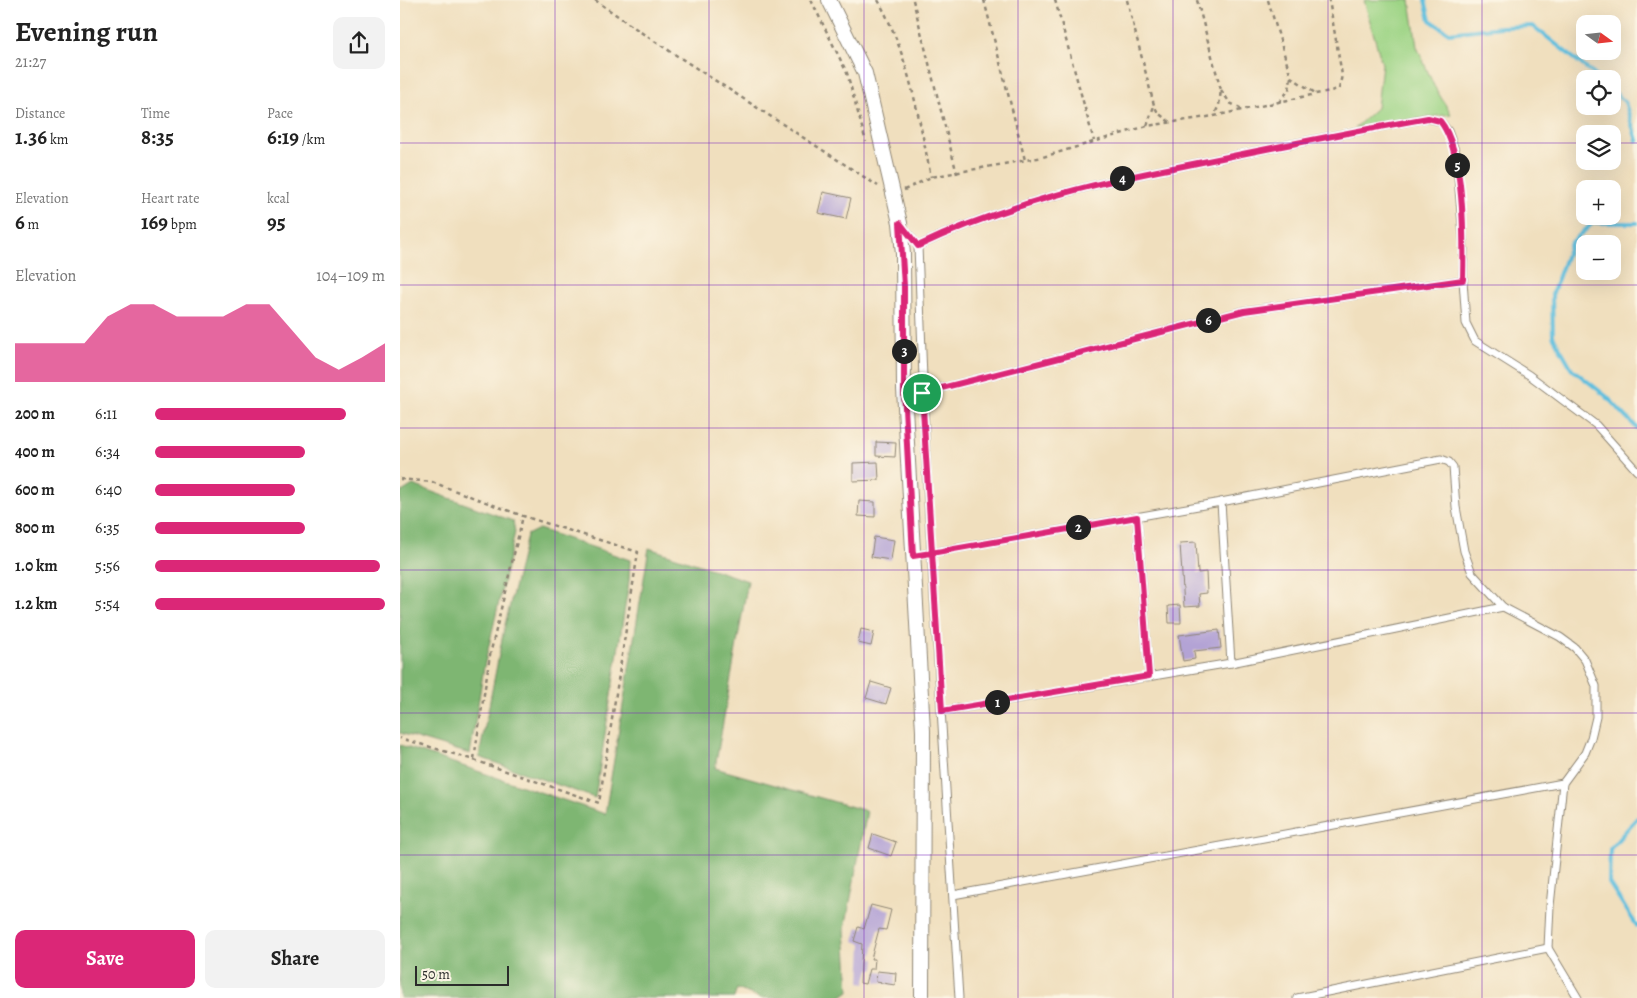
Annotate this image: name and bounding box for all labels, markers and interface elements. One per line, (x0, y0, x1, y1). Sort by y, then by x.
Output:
text: Evening run (15, 13, 158, 51)
north arrow (1576, 15, 1621, 60)
map controls (1576, 15, 1621, 280)
button: share (333, 17, 385, 69)
text: 21:27 (15, 51, 46, 73)
button: locate (1576, 70, 1621, 115)
text: Distance (15, 104, 65, 123)
text: Time (141, 104, 170, 123)
text: Pace (267, 104, 293, 123)
text: 1.36 (15, 123, 47, 151)
text: 8:35 (141, 123, 174, 151)
text: 6:19 (267, 123, 299, 151)
button: layers (1576, 125, 1621, 170)
text: km (47, 130, 69, 149)
text: /km (299, 130, 325, 149)
pin: 5 (1444, 152, 1470, 178)
text: 5 (1455, 156, 1460, 175)
pin: 4 (1110, 166, 1134, 190)
text: 4 (1119, 169, 1126, 188)
button: + (1576, 180, 1621, 225)
text: Elevation (15, 189, 69, 208)
text: Heart rate (141, 189, 199, 208)
text: kcal (267, 189, 289, 208)
text: 6 (15, 208, 25, 236)
text: 169 (141, 208, 168, 236)
text: 95 (267, 208, 286, 236)
text: m (25, 215, 39, 234)
text: bpm (168, 215, 197, 234)
button: − (1576, 235, 1621, 280)
text: Elevation (15, 265, 76, 287)
text: 104–109 m (316, 265, 385, 287)
pin: 6 (1196, 308, 1220, 332)
text: 6 (1205, 311, 1212, 330)
pin: 3 (892, 338, 916, 364)
text: 3 (901, 342, 908, 361)
pin (901, 372, 943, 414)
icon: arrive (908, 379, 936, 407)
text: 200 m (15, 403, 55, 425)
text: 6:11 (95, 403, 117, 425)
text: 400 m (15, 441, 55, 463)
text: 6:34 (95, 441, 120, 463)
text: 600 m (15, 479, 55, 501)
text: 6:40 (95, 479, 122, 501)
pin: 2 (1066, 514, 1090, 540)
text: 800 m (15, 517, 55, 539)
text: 6:35 (95, 517, 120, 539)
text: 2 (1075, 518, 1082, 537)
text: 1.0 km (15, 555, 58, 577)
text: 5:56 (95, 555, 120, 577)
text: 1.2 km (15, 593, 57, 615)
text: 5:54 (95, 593, 120, 615)
pin: 1 (984, 690, 1010, 714)
text: 1 (995, 693, 1000, 712)
button: Save (15, 930, 195, 988)
button: Share (205, 930, 385, 988)
scale bar (415, 963, 509, 986)
text: 50 m (422, 965, 450, 984)

